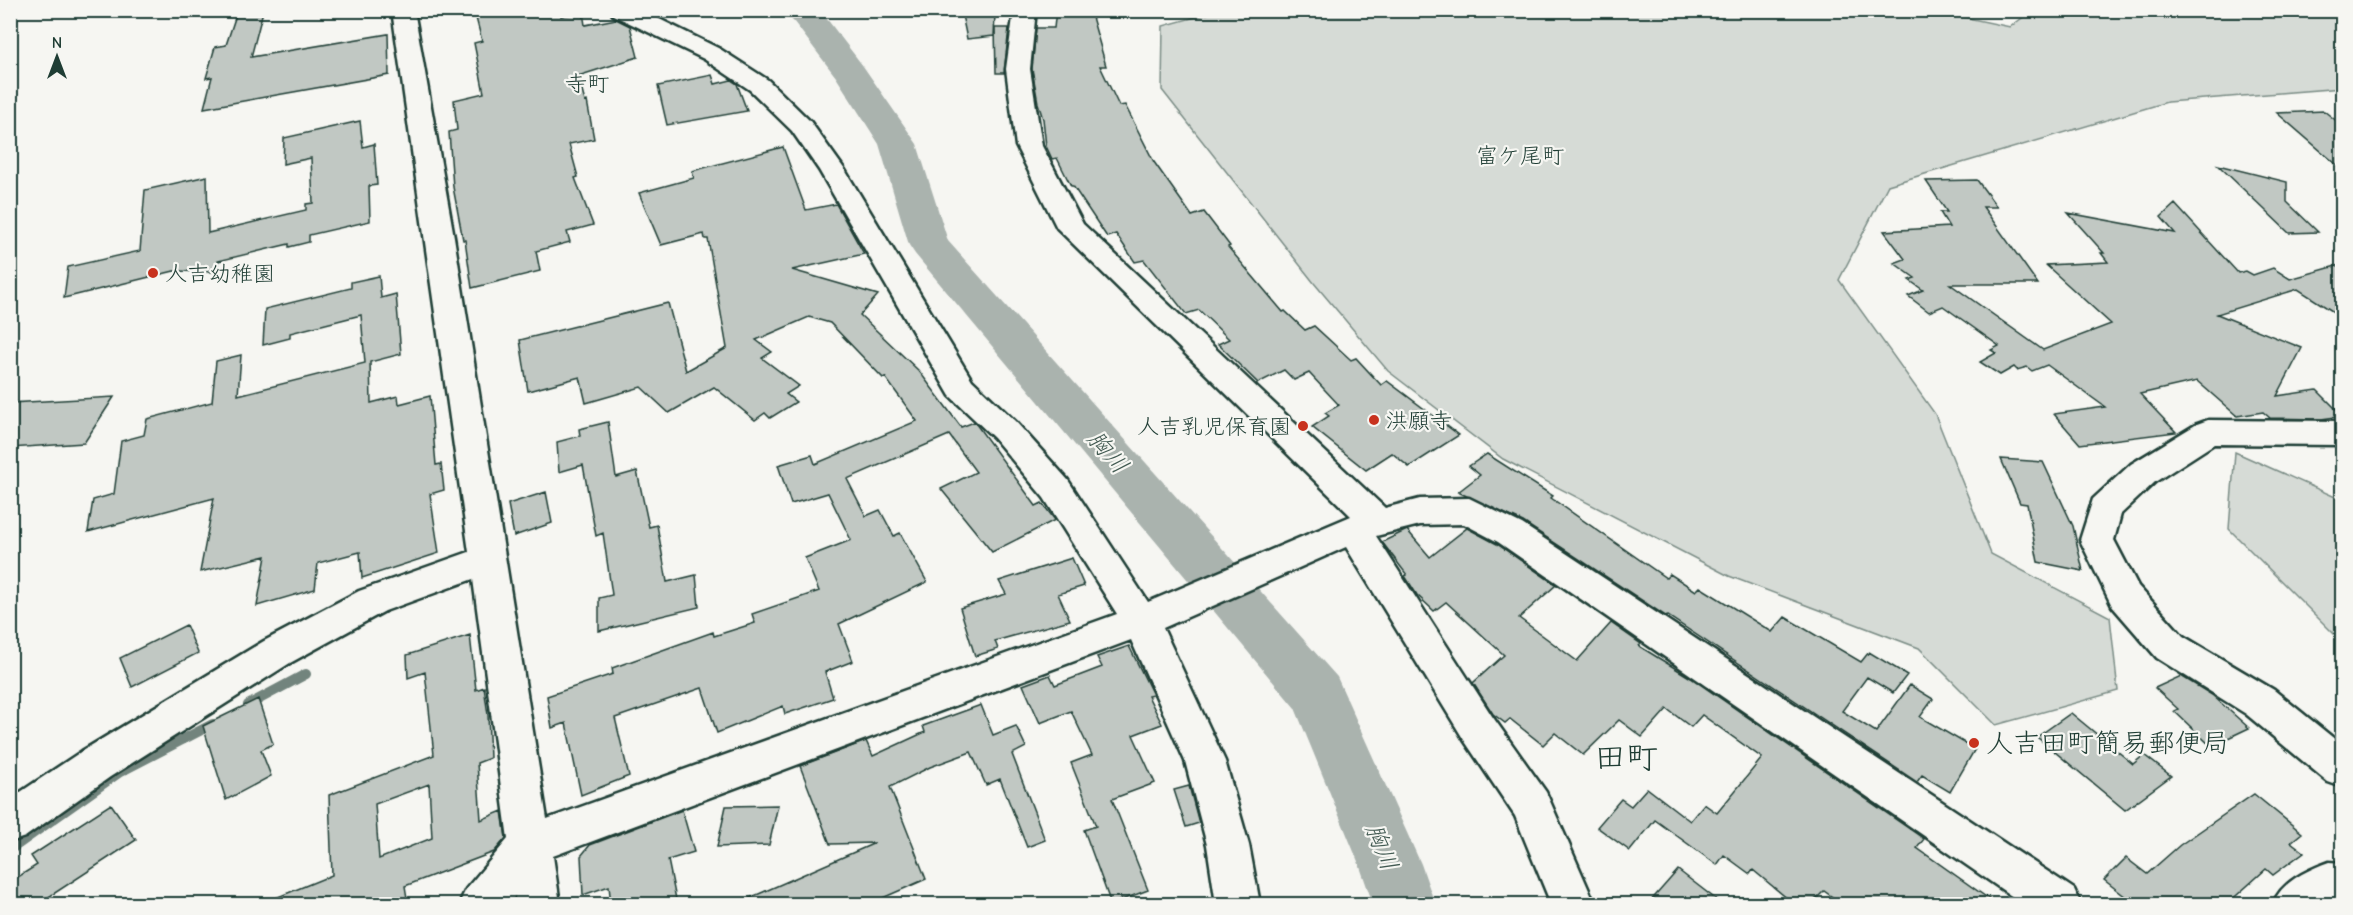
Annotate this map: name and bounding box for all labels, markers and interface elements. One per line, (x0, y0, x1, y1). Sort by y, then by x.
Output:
north arrow (27, 27, 87, 87)
text: N (52, 34, 62, 52)
district label: 寺町 (565, 71, 609, 97)
district label: 富ケ尾町 (1476, 143, 1564, 169)
place label: 人吉幼稚園 (165, 261, 275, 287)
marker: 人吉幼稚園 (146, 266, 160, 280)
place label: 洪願寺 (1386, 408, 1452, 434)
marker: 洪願寺 (1367, 413, 1381, 427)
place label: 人吉乳児保育園 (1137, 414, 1291, 440)
marker: 人吉乳児保育園 (1296, 419, 1310, 433)
water label: 胸川 (1082, 425, 1134, 479)
place label: 人吉田町簡易郵便局 (1986, 728, 2229, 759)
marker: 人吉田町簡易郵便局 (1967, 736, 1981, 750)
district label: 田町 (1594, 739, 1658, 776)
water label: 胸川 (1360, 820, 1404, 874)

